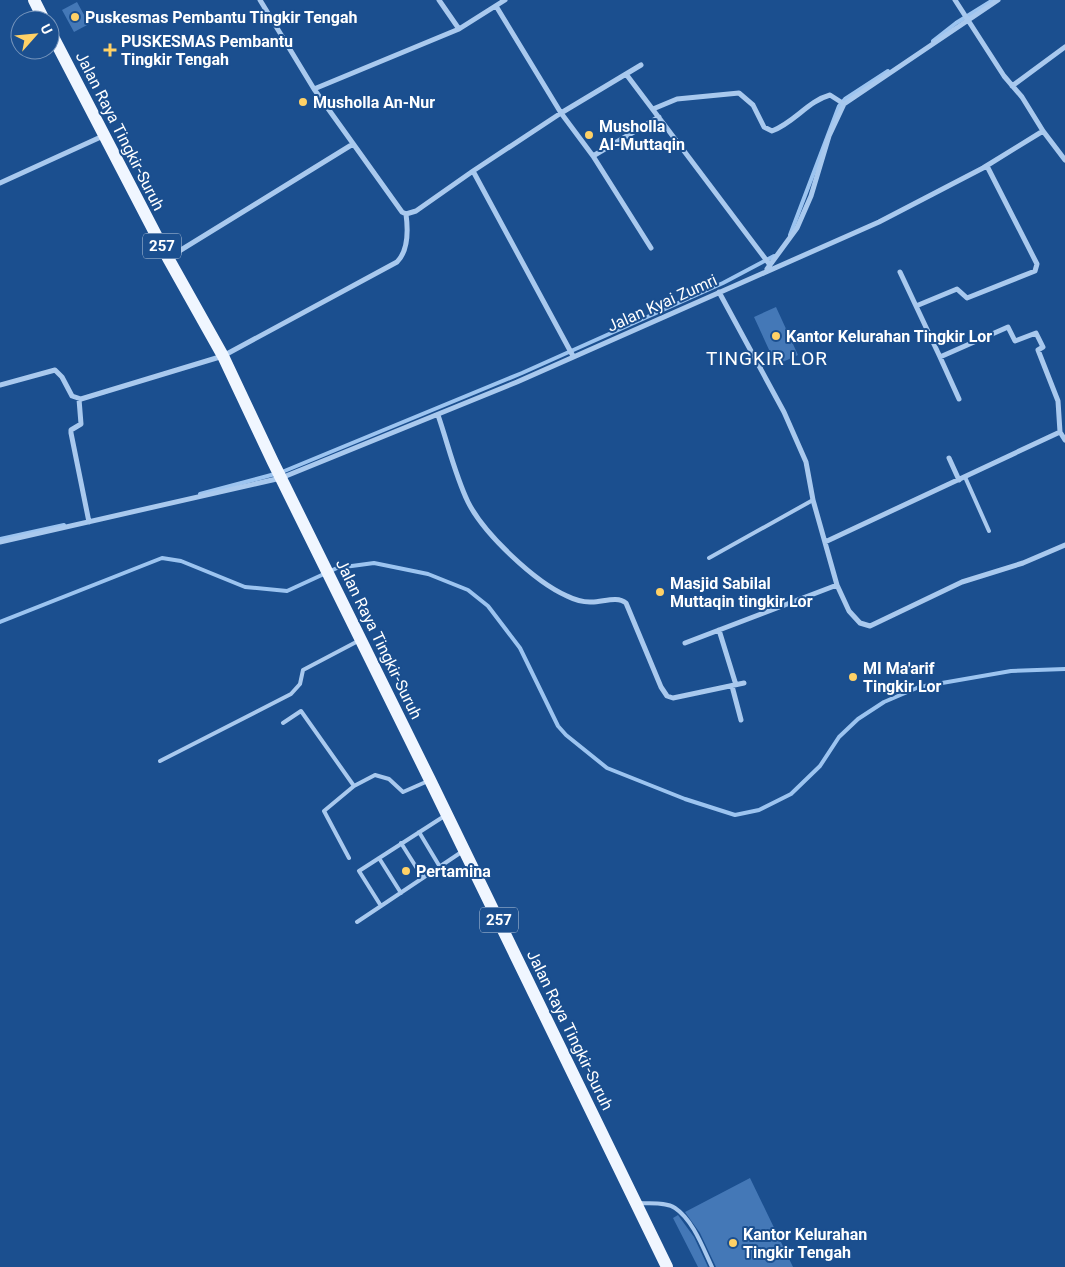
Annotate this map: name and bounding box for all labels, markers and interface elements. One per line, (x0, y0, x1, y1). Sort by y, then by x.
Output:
place label: Puskesmas Pembantu Tingkir Tengah (85, 8, 357, 27)
north arrow (10, 10, 60, 60)
marker: Puskesmas Pembantu Tingkir Tengah (69, 11, 81, 23)
text: U (37, 21, 56, 37)
place label: PUSKESMAS Pembantu Tingkir Tengah (121, 32, 293, 69)
marker: PUSKESMAS Pembantu Tingkir Tengah (103, 43, 117, 57)
street label: Jalan Raya Tingkir-Suruh (72, 48, 168, 214)
place label: Musholla An-Nur (313, 93, 435, 112)
marker: Musholla An-Nur (297, 96, 309, 108)
place label: Musholla Al-Muttaqin (599, 117, 685, 154)
marker: Musholla Al-Muttaqin (583, 129, 595, 141)
road number: 257 (143, 234, 181, 258)
street label: Jalan Kyai Zumri (604, 270, 720, 336)
place label: Kantor Kelurahan Tingkir Lor (786, 327, 992, 346)
marker: Kantor Kelurahan Tingkir Lor (770, 330, 782, 342)
district label: TINGKIR LOR (706, 347, 828, 370)
street label: Jalan Raya Tingkir-Suruh (332, 556, 426, 722)
place label: Masjid Sabilal Muttaqin tingkir Lor (670, 574, 813, 611)
marker: Masjid Sabilal Muttaqin tingkir Lor (654, 586, 666, 598)
place label: MI Ma'arif Tingkir Lor (863, 659, 942, 696)
marker: MI Ma'arif Tingkir Lor (847, 671, 859, 683)
place label: Pertamina (416, 862, 491, 881)
marker: Pertamina (400, 865, 412, 877)
road number: 257 (480, 908, 518, 932)
street label: Jalan Raya Tingkir-Suruh (523, 947, 617, 1113)
place label: Kantor Kelurahan Tingkir Tengah (743, 1225, 867, 1262)
marker: Kantor Kelurahan Tingkir Tengah (727, 1237, 739, 1249)

